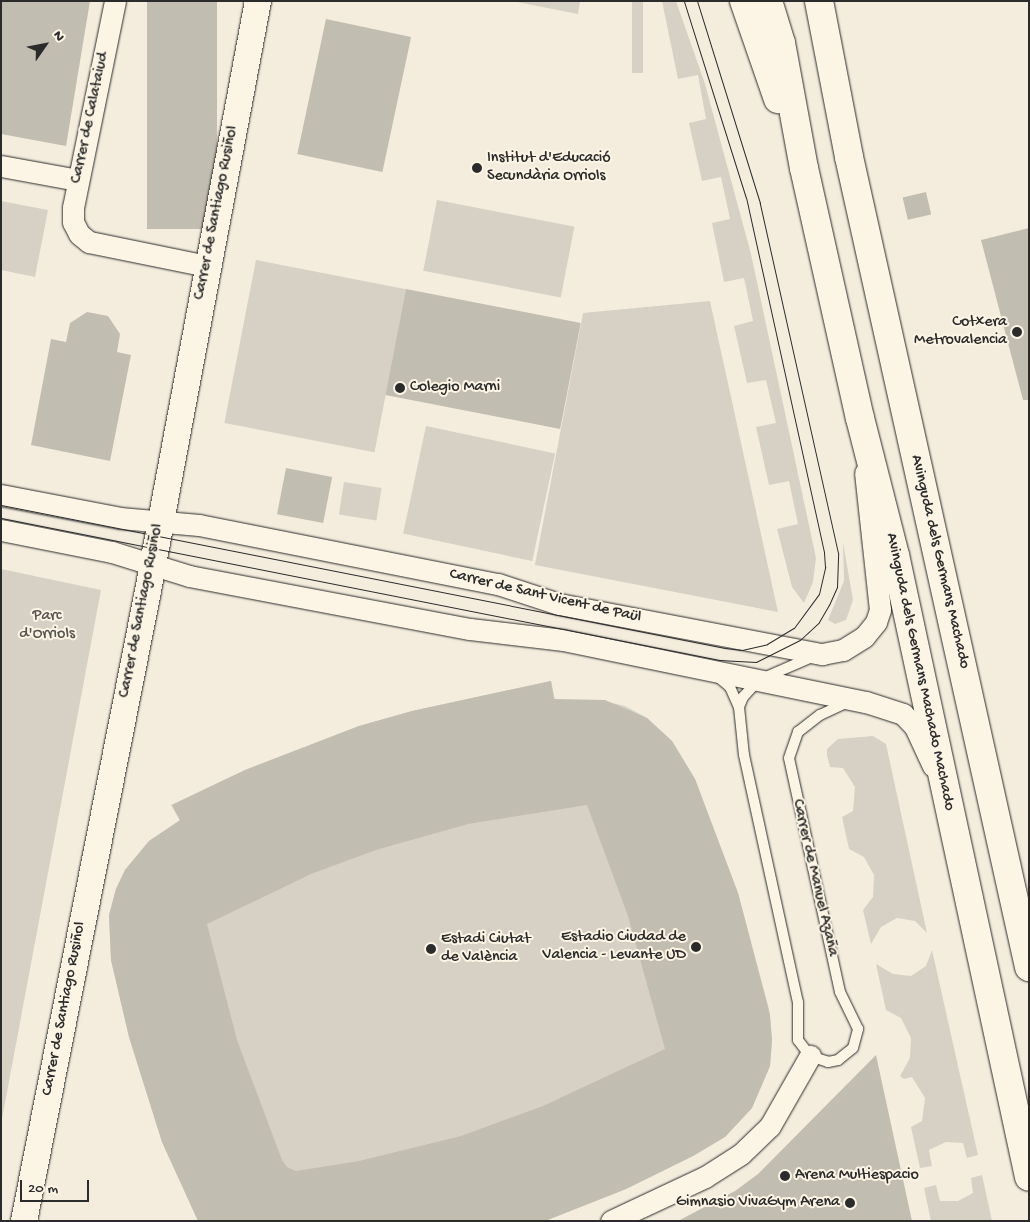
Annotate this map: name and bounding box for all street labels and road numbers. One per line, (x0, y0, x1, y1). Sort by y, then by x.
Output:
street label: Carrer de Calataiud (68, 51, 114, 185)
street label: Carrer de Santiago Rusiñol (191, 124, 243, 302)
street label: Avinguda dels Germans Machado (905, 453, 973, 671)
street label: Carrer de Santiago Rusiñol (116, 522, 168, 700)
street label: Avinguda dels Germans Machado Machado (880, 531, 958, 813)
street label: Carrer de Sant Vicent de Paül (447, 566, 643, 628)
street label: Carrer de Manuel Azaña (787, 798, 841, 958)
street label: Carrer de Santiago Rusiñol (39, 920, 91, 1098)

